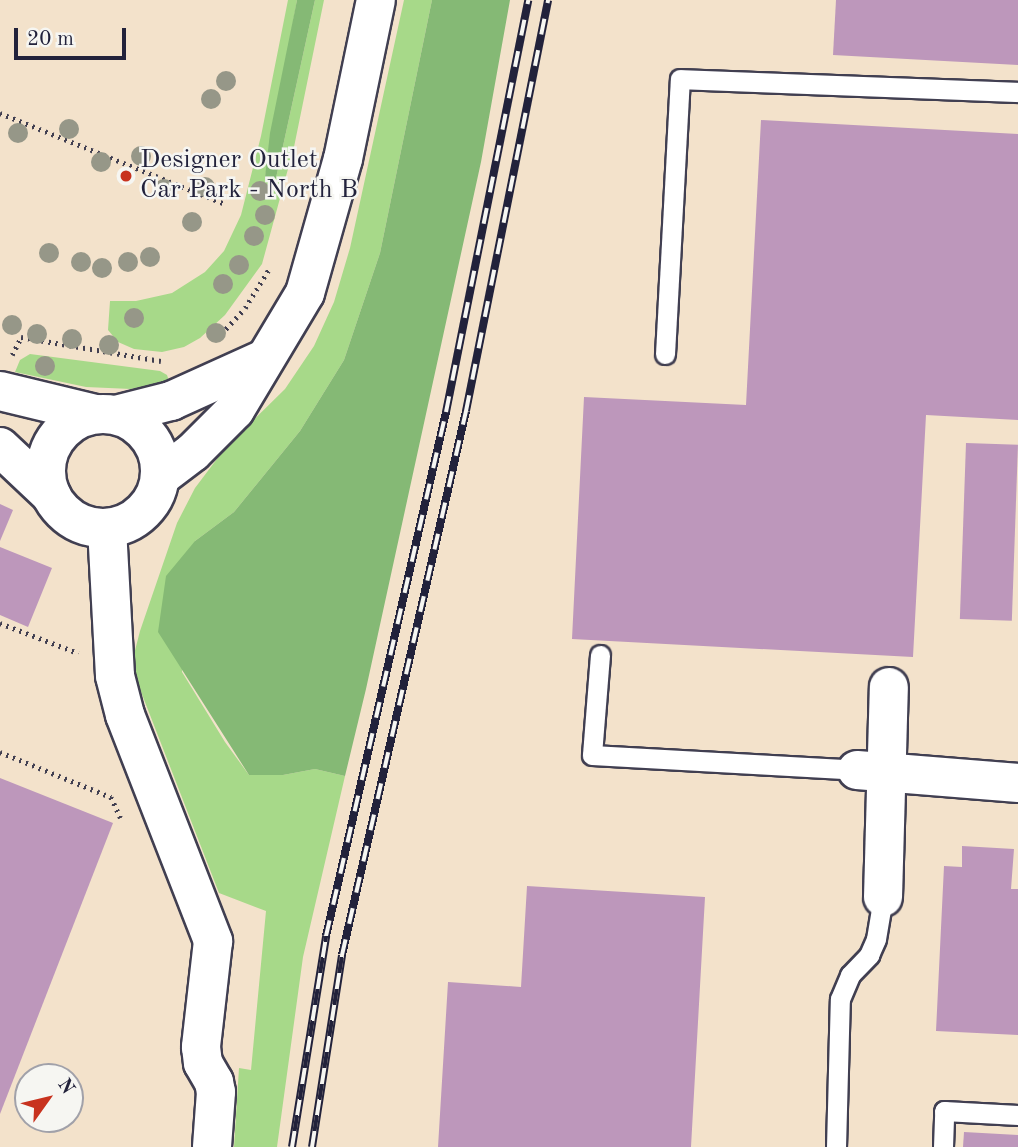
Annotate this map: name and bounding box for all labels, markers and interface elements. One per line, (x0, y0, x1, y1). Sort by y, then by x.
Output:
scale bar (18, 14, 130, 58)
text: 20 m (27, 29, 74, 50)
place label: Designer Outlet Car Park - North B (140, 145, 358, 206)
marker: Designer Outlet Car Park - North B (118, 168, 134, 184)
north arrow (14, 1063, 84, 1133)
text: N (53, 1076, 77, 1098)

